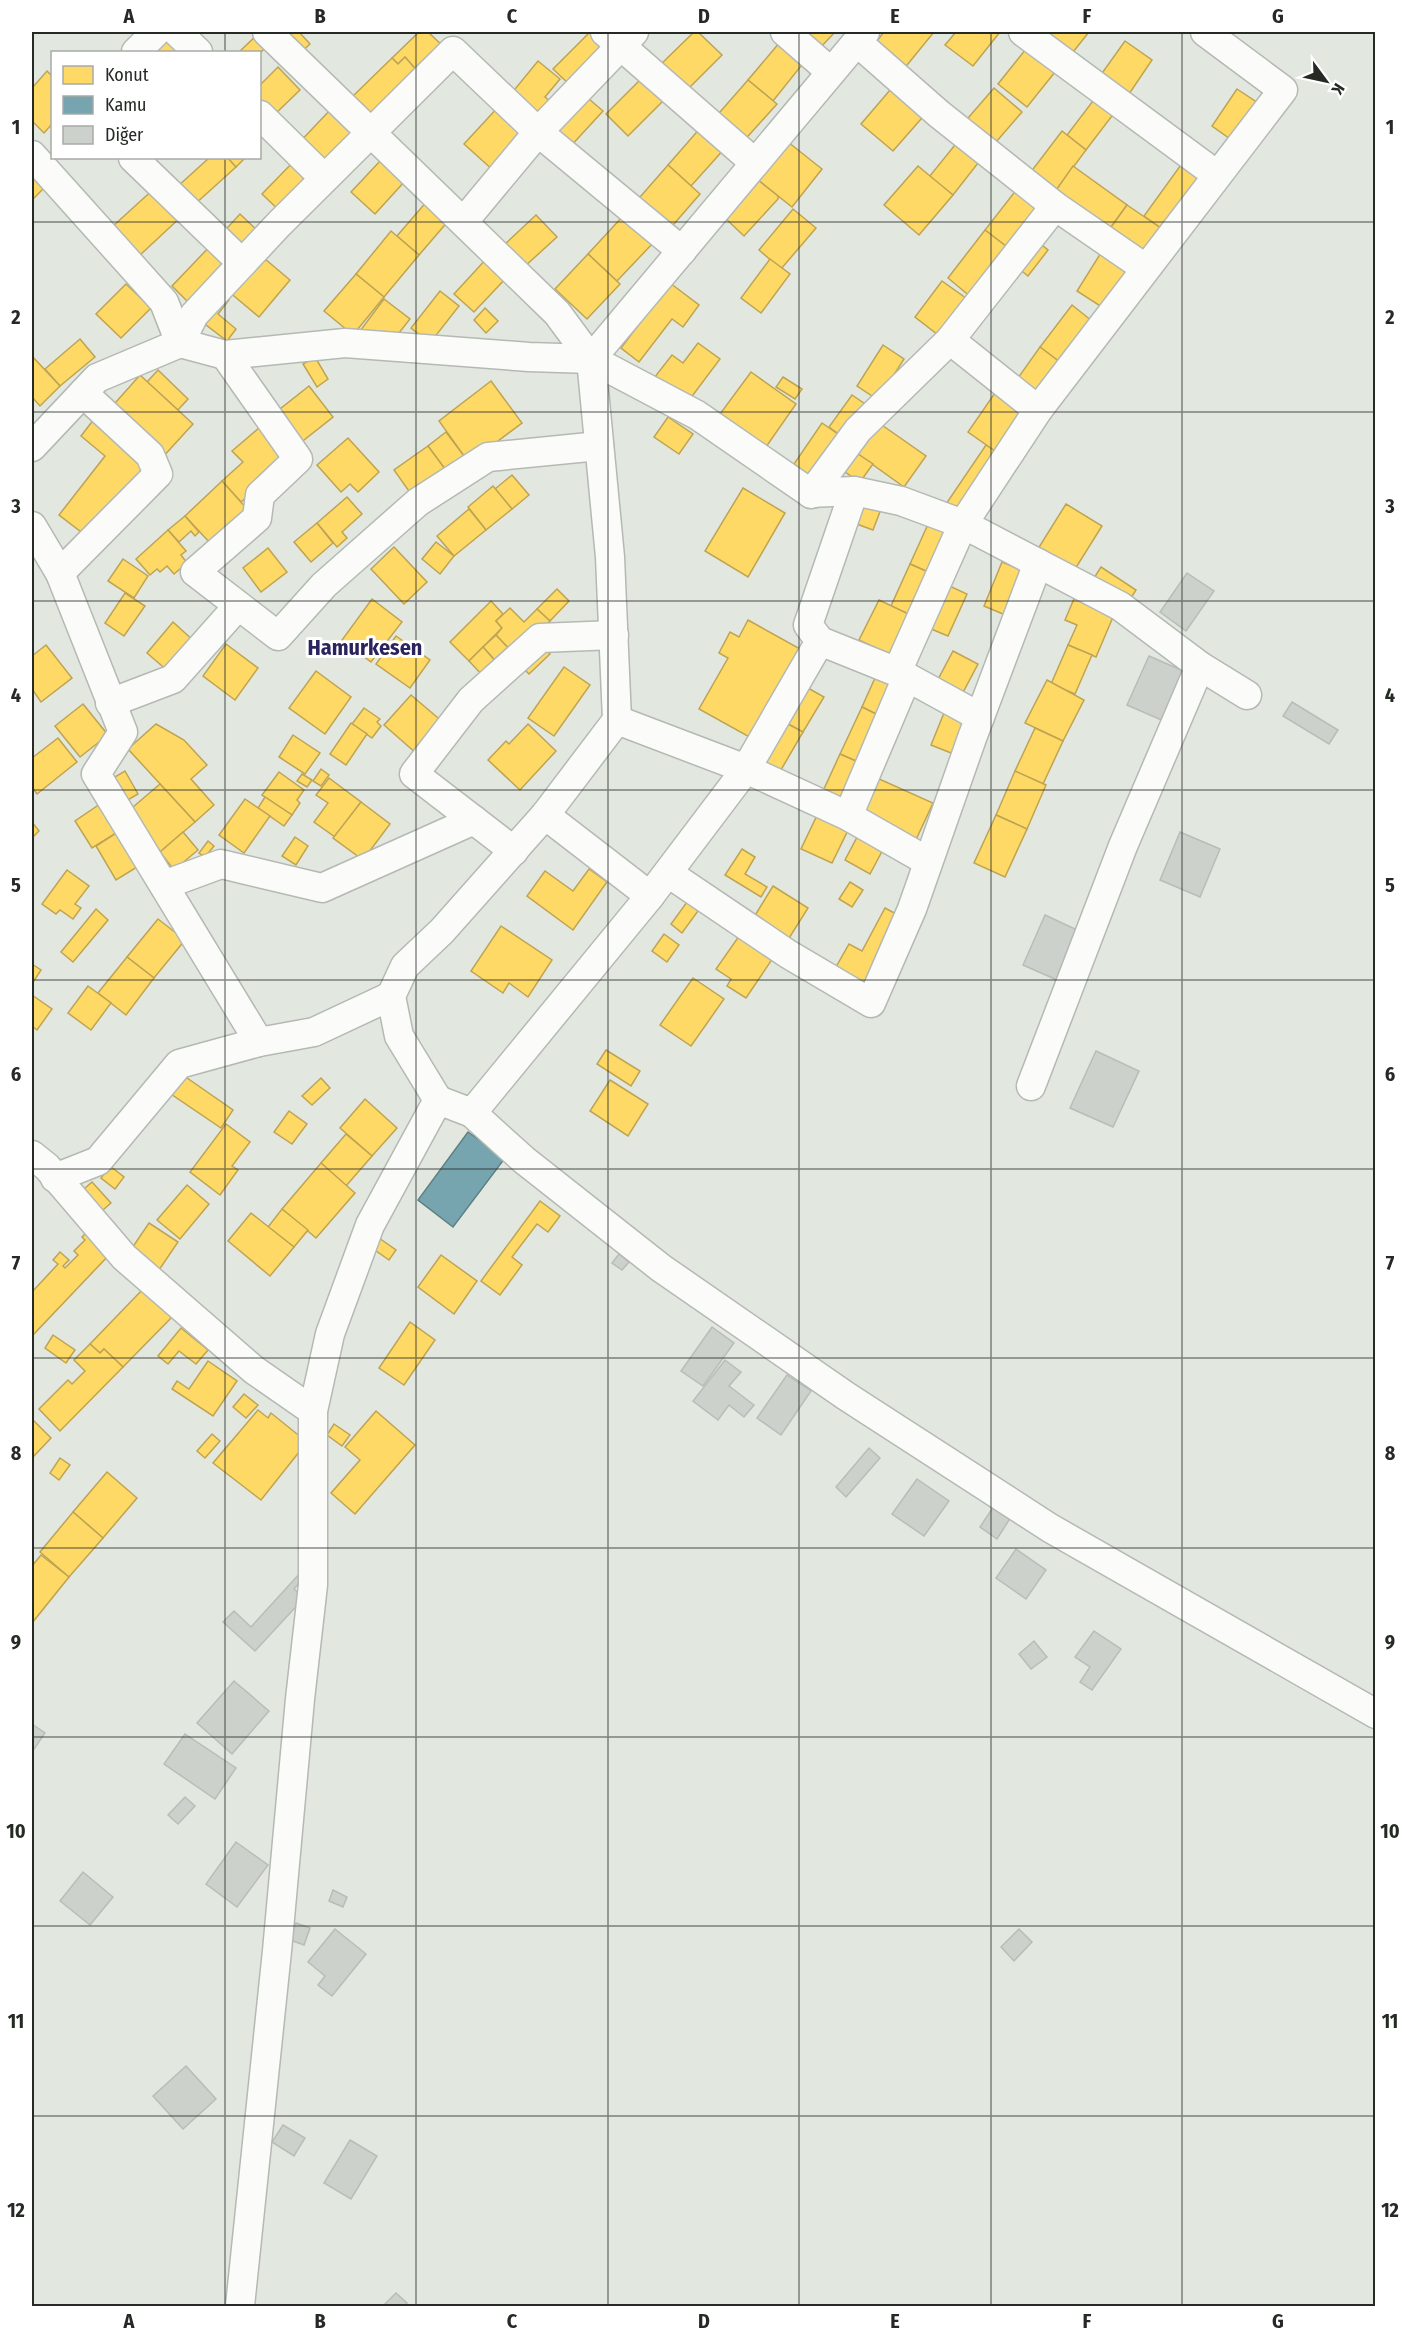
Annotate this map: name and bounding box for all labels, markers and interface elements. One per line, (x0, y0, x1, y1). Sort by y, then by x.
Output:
text: A (123, 4, 136, 28)
text: B (314, 4, 326, 28)
text: C (507, 4, 518, 28)
text: D (698, 4, 710, 28)
text: E (890, 4, 900, 28)
text: F (1083, 4, 1092, 28)
text: G (1272, 4, 1284, 28)
legend (51, 51, 261, 159)
north arrow (1296, 51, 1356, 111)
text: Konut (105, 64, 149, 86)
text: K (1327, 80, 1349, 99)
text: Kamu (105, 94, 146, 116)
text: 1 (12, 115, 20, 139)
text: 1 (1386, 115, 1394, 139)
text: Diğer (105, 124, 144, 146)
text: 2 (10, 305, 21, 329)
text: 2 (1384, 305, 1395, 329)
text: 3 (10, 494, 21, 518)
text: 3 (1384, 494, 1395, 518)
district label: Hamurkesen (308, 634, 422, 661)
text: 4 (11, 683, 21, 707)
text: 4 (1385, 683, 1395, 707)
text: 5 (11, 873, 21, 897)
text: 5 (1385, 873, 1395, 897)
text: 6 (11, 1062, 21, 1086)
text: 6 (1385, 1062, 1395, 1086)
text: 7 (12, 1251, 21, 1275)
text: 7 (1386, 1251, 1395, 1275)
text: 8 (11, 1441, 22, 1465)
text: 8 (1385, 1441, 1396, 1465)
text: 9 (11, 1630, 21, 1654)
text: 9 (1385, 1630, 1395, 1654)
text: 10 (6, 1819, 26, 1843)
text: 10 (1380, 1819, 1400, 1843)
text: 11 (8, 2009, 24, 2033)
text: 11 (1382, 2009, 1398, 2033)
text: 12 (7, 2198, 25, 2222)
text: 12 (1381, 2198, 1399, 2222)
text: A (123, 2309, 136, 2333)
text: B (314, 2309, 326, 2333)
text: C (507, 2309, 518, 2333)
text: D (698, 2309, 710, 2333)
text: E (890, 2309, 900, 2333)
text: F (1083, 2309, 1092, 2333)
text: G (1272, 2309, 1284, 2333)

